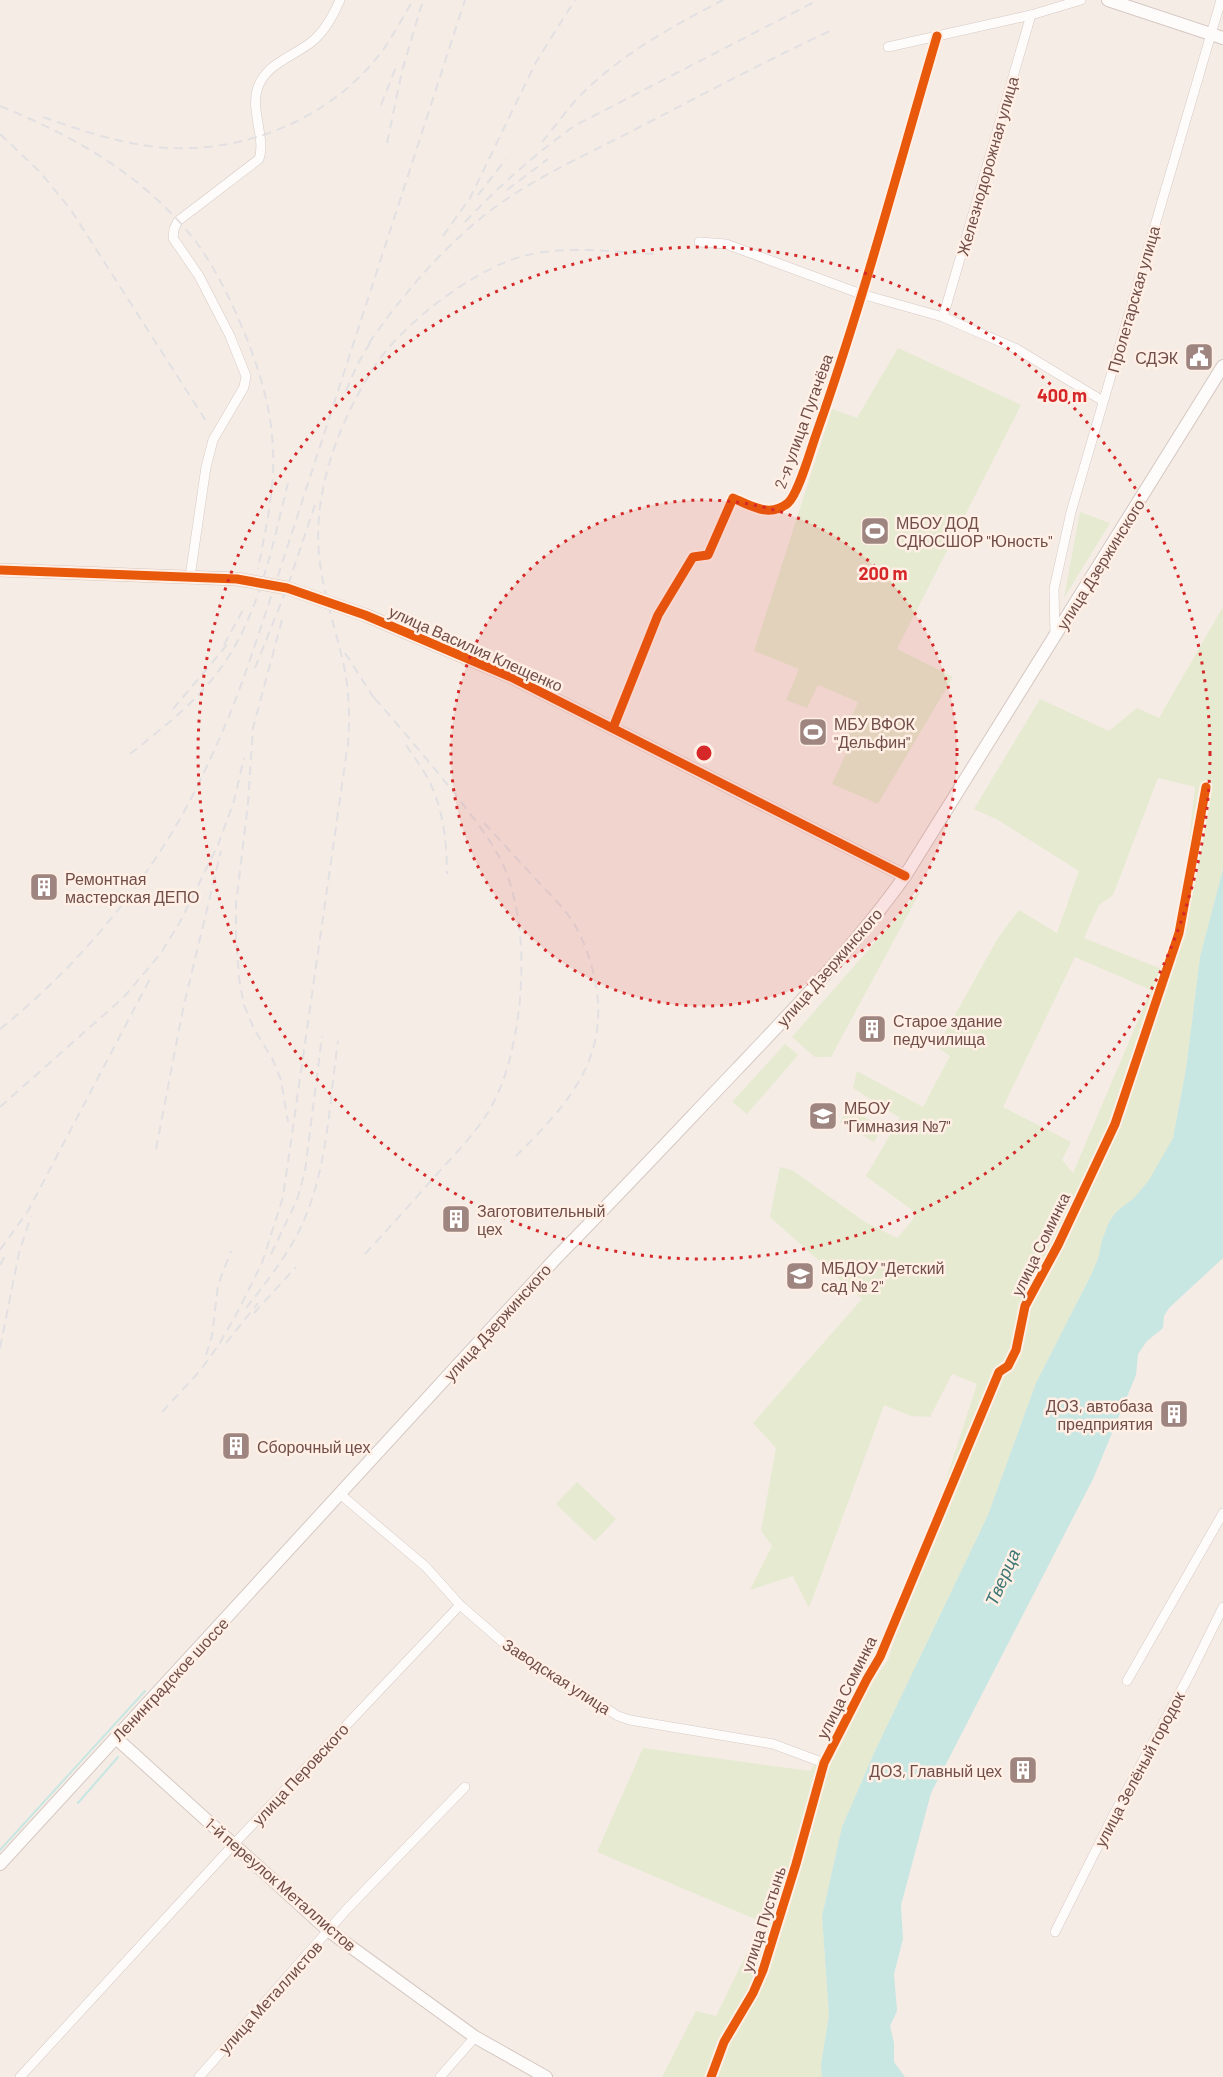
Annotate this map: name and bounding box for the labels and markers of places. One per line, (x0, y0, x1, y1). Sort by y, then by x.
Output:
public building icon: СДЭК (1183, 341, 1215, 373)
place label: СДЭК (1135, 348, 1179, 367)
place label: МБОУ ДОД СДЮСШОР "Юность" (896, 513, 1053, 550)
sports icon: МБОУ ДОД СДЮСШОР "Юность" (859, 515, 891, 547)
place label: МБУ ВФОК "Дельфин" (834, 714, 916, 751)
sports icon: МБУ ВФОК "Дельфин" (797, 716, 829, 748)
centre of rings (694, 743, 714, 763)
place label: Ремонтная мастерская ДЕПО (65, 869, 199, 906)
building icon: Ремонтная мастерская ДЕПО (28, 871, 60, 903)
place label: Старое здание педучилища (893, 1011, 1002, 1048)
building icon: Старое здание педучилища (856, 1013, 888, 1045)
place label: МБОУ "Гимназия №7" (844, 1098, 951, 1135)
school or university icon: МБОУ "Гимназия №7" (807, 1100, 839, 1132)
place label: Заготовительный цех (477, 1201, 606, 1238)
building icon: Заготовительный цех (440, 1203, 472, 1235)
place label: МБДОУ "Детский сад № 2" (821, 1258, 945, 1295)
school or university icon: МБДОУ "Детский сад № 2" (784, 1260, 816, 1292)
place label: ДОЗ, автобаза предприятия (1046, 1396, 1153, 1433)
building icon: ДОЗ, автобаза предприятия (1158, 1398, 1190, 1430)
building icon: Сборочный цех (220, 1430, 252, 1462)
place label: Сборочный цех (257, 1437, 370, 1456)
building icon: ДОЗ, Главный цех (1007, 1754, 1039, 1786)
place label: ДОЗ, Главный цех (869, 1761, 1002, 1780)

